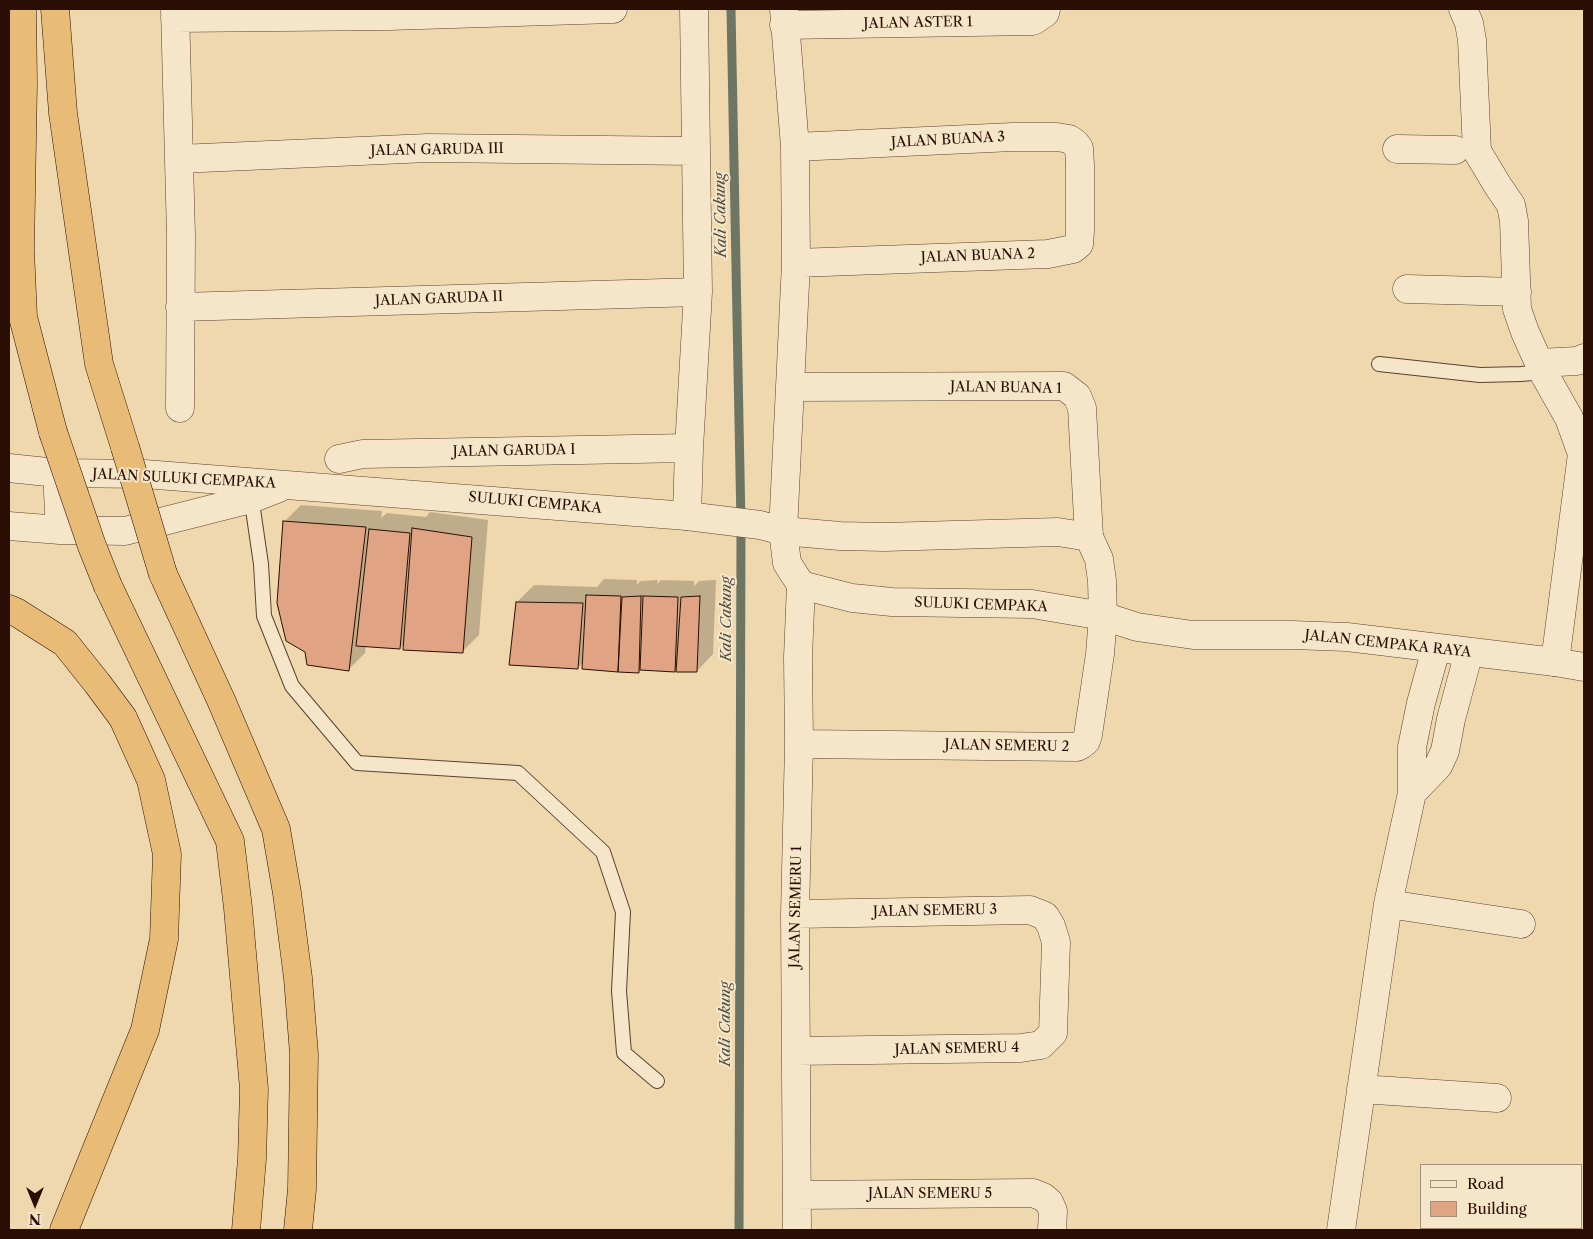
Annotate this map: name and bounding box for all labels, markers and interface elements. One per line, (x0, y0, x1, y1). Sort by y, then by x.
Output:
street label: JALAN ASTER 1 (863, 14, 973, 32)
street label: JALAN BUANA 3 (891, 129, 1005, 151)
street label: JALAN GARUDA III (370, 140, 504, 160)
water label: Kali Cakung (711, 172, 731, 258)
street label: JALAN BUANA 2 (921, 246, 1035, 266)
street label: JALAN GARUDA II (375, 288, 503, 310)
street label: JALAN BUANA 1 (950, 379, 1062, 397)
street label: JALAN GARUDA I (452, 442, 576, 460)
street label: JALAN SULUKI CEMPAKA (92, 466, 276, 492)
street label: SULUKI CEMPAKA (468, 489, 602, 517)
water label: Kali Cakung (718, 576, 736, 662)
street label: SULUKI CEMPAKA (914, 594, 1048, 616)
street label: JALAN CEMPAKA RAYA (1304, 627, 1472, 661)
street label: JALAN SEMERU 2 (945, 737, 1069, 755)
street label: JALAN SEMERU 1 (787, 846, 805, 968)
street label: JALAN SEMERU 3 (873, 902, 997, 920)
water label: Kali Cakung (717, 981, 735, 1067)
street label: JALAN SEMERU 4 (894, 1040, 1020, 1058)
legend (1420, 1164, 1583, 1229)
text: Road (1467, 1174, 1504, 1193)
north arrow (10, 1179, 60, 1229)
street label: JALAN SEMERU 5 (868, 1186, 992, 1202)
text: Building (1467, 1199, 1527, 1218)
text: N (29, 1210, 41, 1228)

